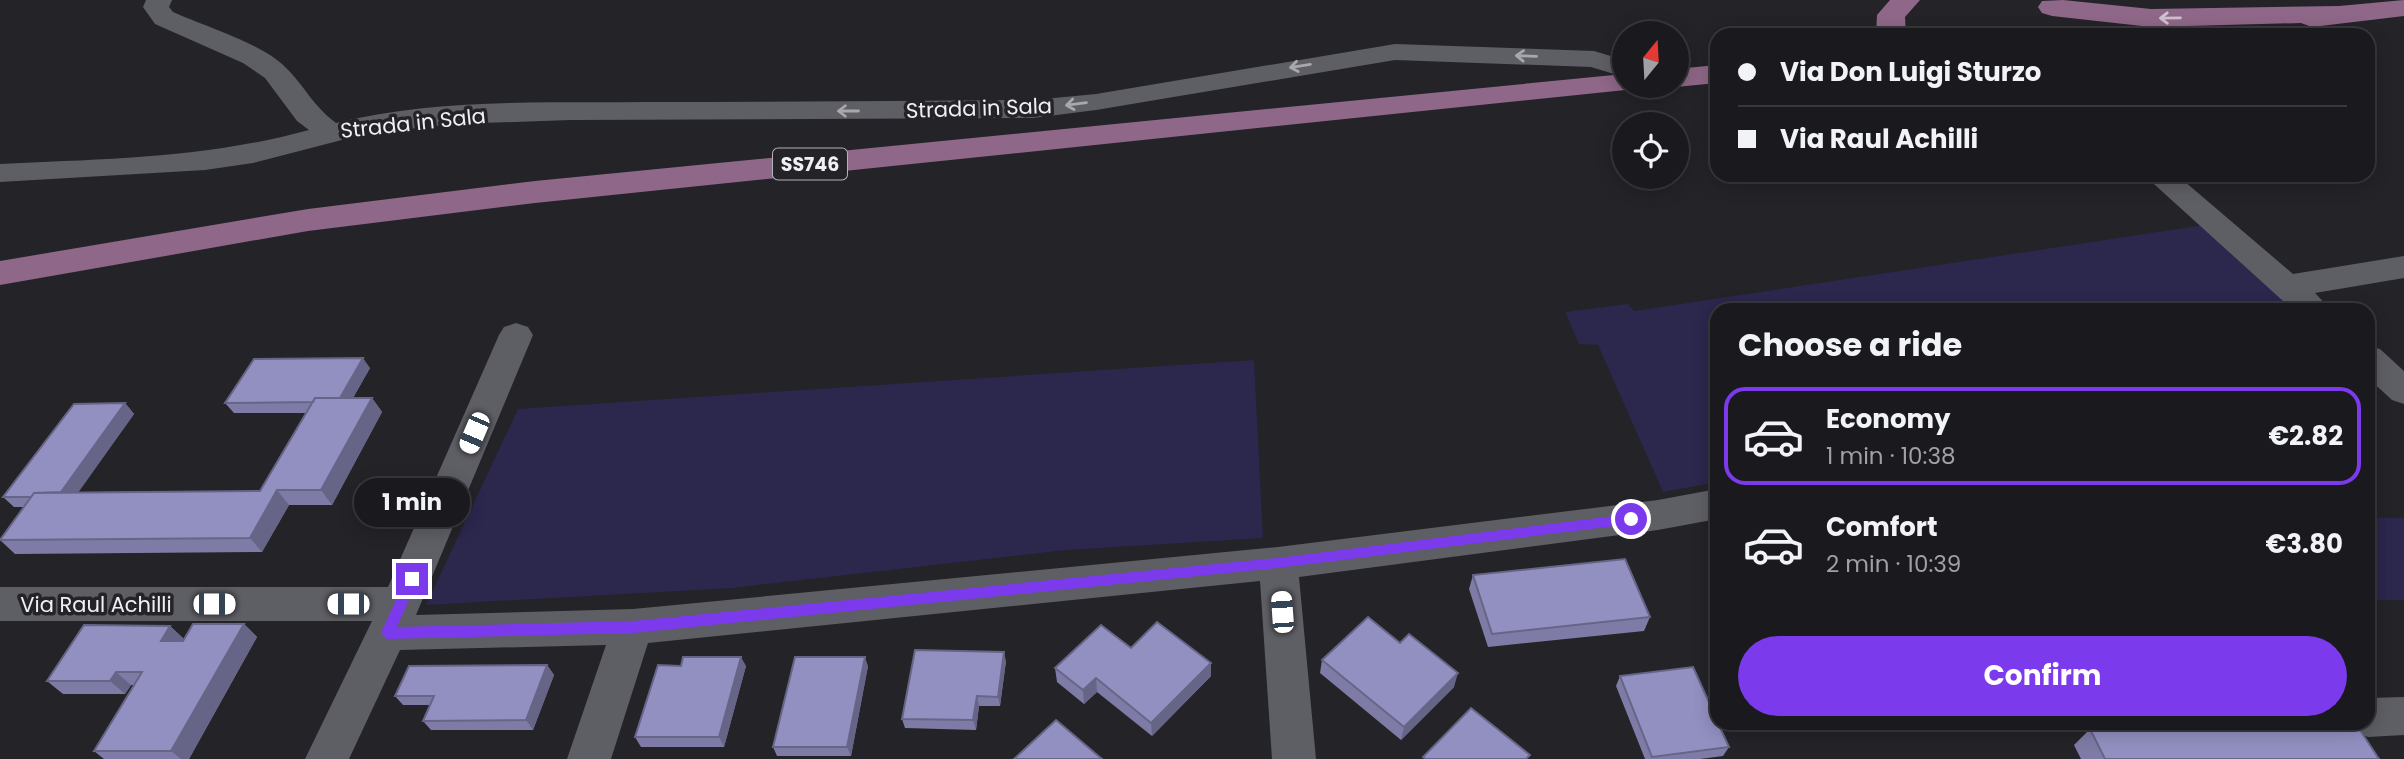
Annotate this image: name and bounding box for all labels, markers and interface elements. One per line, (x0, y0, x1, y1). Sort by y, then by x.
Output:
one-way arrow (2159, 11, 2182, 25)
north arrow (1612, 21, 1689, 98)
map controls (1612, 21, 1689, 189)
one-way arrow (1515, 49, 1538, 62)
text: Via Don Luigi Sturzo (1780, 54, 2041, 90)
one-way arrow (1289, 60, 1312, 73)
street label: Strada in Sala (905, 91, 1053, 125)
one-way arrow (1065, 98, 1087, 111)
street label: Strada in Sala (339, 101, 487, 145)
one-way arrow (837, 104, 860, 118)
button: locate (1612, 112, 1689, 189)
text: Via Raul Achilli (1780, 121, 1978, 157)
road number: SS746 (773, 148, 847, 180)
text: Choose a ride (1738, 322, 1962, 367)
text: Economy (1826, 401, 1950, 437)
icon: car (1742, 405, 1805, 468)
car (457, 410, 492, 456)
text: €2.82 (2268, 418, 2343, 454)
text: 1 min · 10:38 (1826, 440, 1956, 472)
callout: 1 min (354, 477, 470, 526)
text: 1 min (382, 486, 442, 518)
route start (1615, 503, 1647, 535)
text: Comfort (1826, 509, 1938, 545)
icon: car (1742, 513, 1805, 576)
text: €3.80 (2265, 526, 2343, 562)
text: 2 min · 10:39 (1826, 548, 1961, 580)
route end (396, 563, 428, 595)
street label: Via Raul Achilli (20, 590, 172, 619)
car (1271, 590, 1294, 634)
car (194, 594, 236, 615)
car (328, 594, 370, 615)
button: Confirm (1738, 636, 2347, 716)

